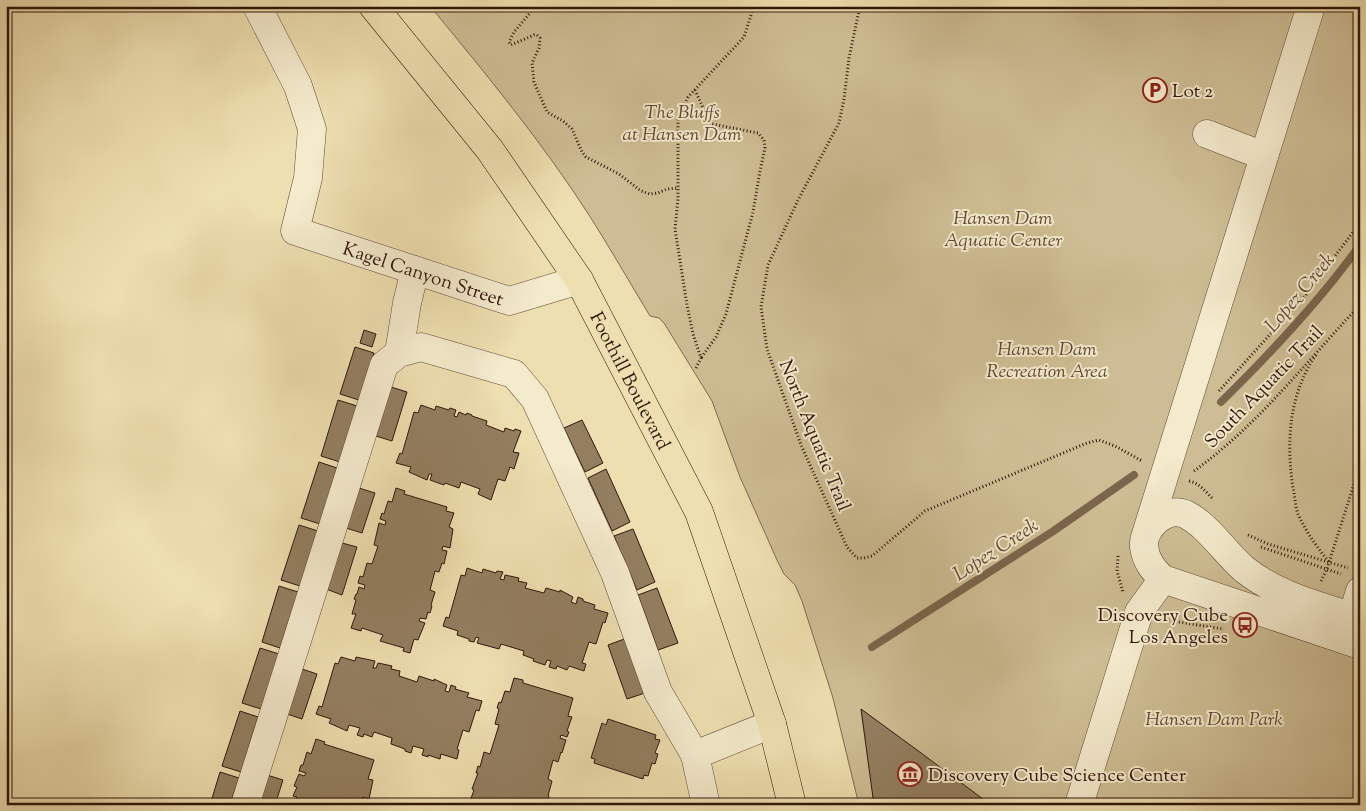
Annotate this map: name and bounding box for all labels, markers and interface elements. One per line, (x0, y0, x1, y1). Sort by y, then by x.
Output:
parking icon: Lot 2 (1142, 77, 1168, 103)
place label: Lot 2 (1172, 79, 1213, 106)
park label: The Bluffs at Hansen Dam (622, 100, 742, 149)
park label: Hansen Dam Aquatic Center (944, 206, 1062, 255)
street label: Kagel Canyon Street (339, 236, 507, 314)
water label: Lopez Creek (1259, 247, 1343, 340)
street label: Foothill Boulevard (582, 308, 676, 455)
street label: South Aquatic Trail (1199, 320, 1331, 455)
park label: Hansen Dam Recreation Area (986, 337, 1108, 386)
street label: North Aquatic Trail (771, 356, 856, 516)
water label: Lopez Creek (948, 513, 1045, 590)
place label: Discovery Cube Los Angeles (1098, 603, 1228, 652)
bus stop icon: Discovery Cube Los Angeles (1232, 612, 1258, 638)
park label: Hansen Dam Park (1145, 707, 1283, 734)
museum icon: Discovery Cube Science Center (897, 761, 923, 787)
place label: Discovery Cube Science Center (928, 763, 1186, 790)

